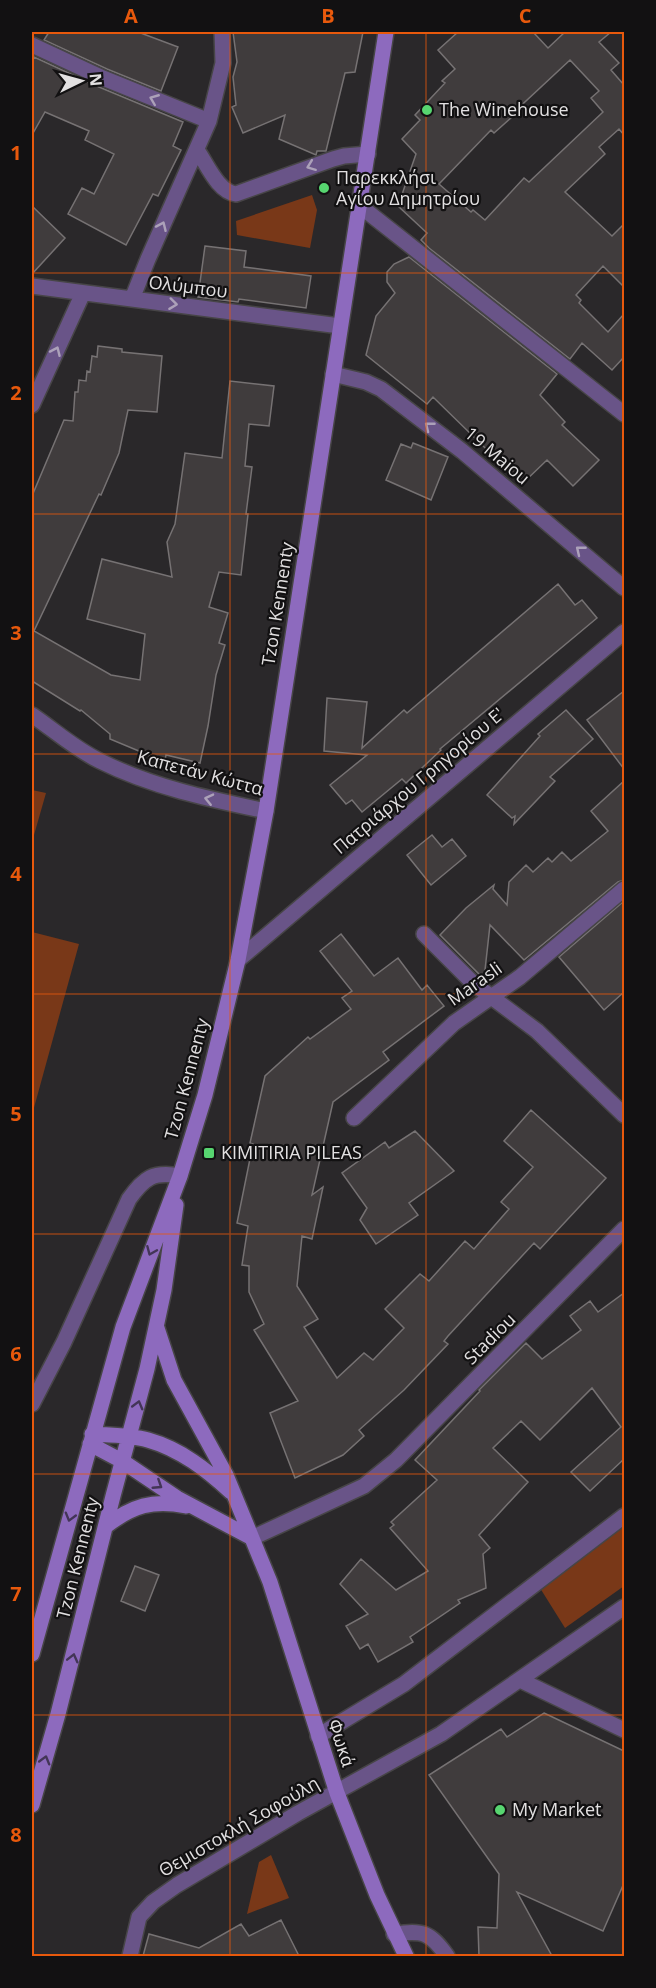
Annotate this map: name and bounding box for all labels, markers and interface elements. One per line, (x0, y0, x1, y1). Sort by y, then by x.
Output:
text: A (124, 2, 138, 29)
text: B (321, 2, 335, 29)
text: C (519, 2, 532, 29)
north arrow (51, 51, 111, 111)
text: N (84, 72, 107, 87)
one-way arrow (150, 94, 161, 106)
place label: The Winehouse (439, 97, 569, 121)
marker: The Winehouse (420, 103, 434, 117)
text: 1 (10, 139, 22, 166)
one-way arrow (306, 159, 317, 172)
place label: Παρεκκλήσι Αγίου Δημητρίου (336, 165, 480, 210)
marker: Παρεκκλήσι Αγίου Δημητρίου (317, 181, 331, 195)
one-way arrow (155, 221, 167, 232)
street label: Ολύμπου (147, 269, 229, 303)
one-way arrow (168, 298, 177, 310)
one-way arrow (48, 347, 60, 358)
text: 2 (10, 379, 22, 406)
street label: 19 Maiou (460, 421, 535, 489)
one-way arrow (425, 422, 436, 433)
street label: Tzon Kennenty (255, 539, 299, 667)
one-way arrow (576, 546, 587, 557)
text: 3 (10, 619, 22, 646)
street label: Πατριάρχου Γρηγορίου Ε' (328, 702, 509, 859)
street label: Καπετάν Κώττα (135, 744, 266, 800)
one-way arrow (204, 793, 214, 806)
text: 4 (10, 860, 22, 887)
street label: Marasli (442, 956, 506, 1011)
street label: Tzon Kennenty (158, 1014, 214, 1142)
text: 5 (10, 1100, 22, 1127)
place label: KIMITIRIA PILEAS (221, 1140, 362, 1164)
marker: KIMITIRIA PILEAS (202, 1146, 216, 1160)
one-way arrow (146, 1244, 158, 1255)
street label: Stadiou (458, 1307, 520, 1369)
text: 6 (10, 1340, 22, 1367)
one-way arrow (130, 1400, 143, 1410)
one-way arrow (151, 1478, 162, 1489)
street label: Tzon Kennenty (50, 1493, 104, 1621)
one-way arrow (64, 1512, 77, 1522)
text: 7 (10, 1580, 22, 1607)
one-way arrow (65, 1653, 78, 1663)
street label: Φωκά (323, 1716, 361, 1770)
one-way arrow (38, 1755, 51, 1765)
street label: Θεμιστοκλή Σοφούλη (154, 1770, 323, 1882)
place label: My Market (512, 1797, 601, 1821)
marker: My Market (493, 1803, 507, 1817)
text: 8 (10, 1821, 22, 1848)

